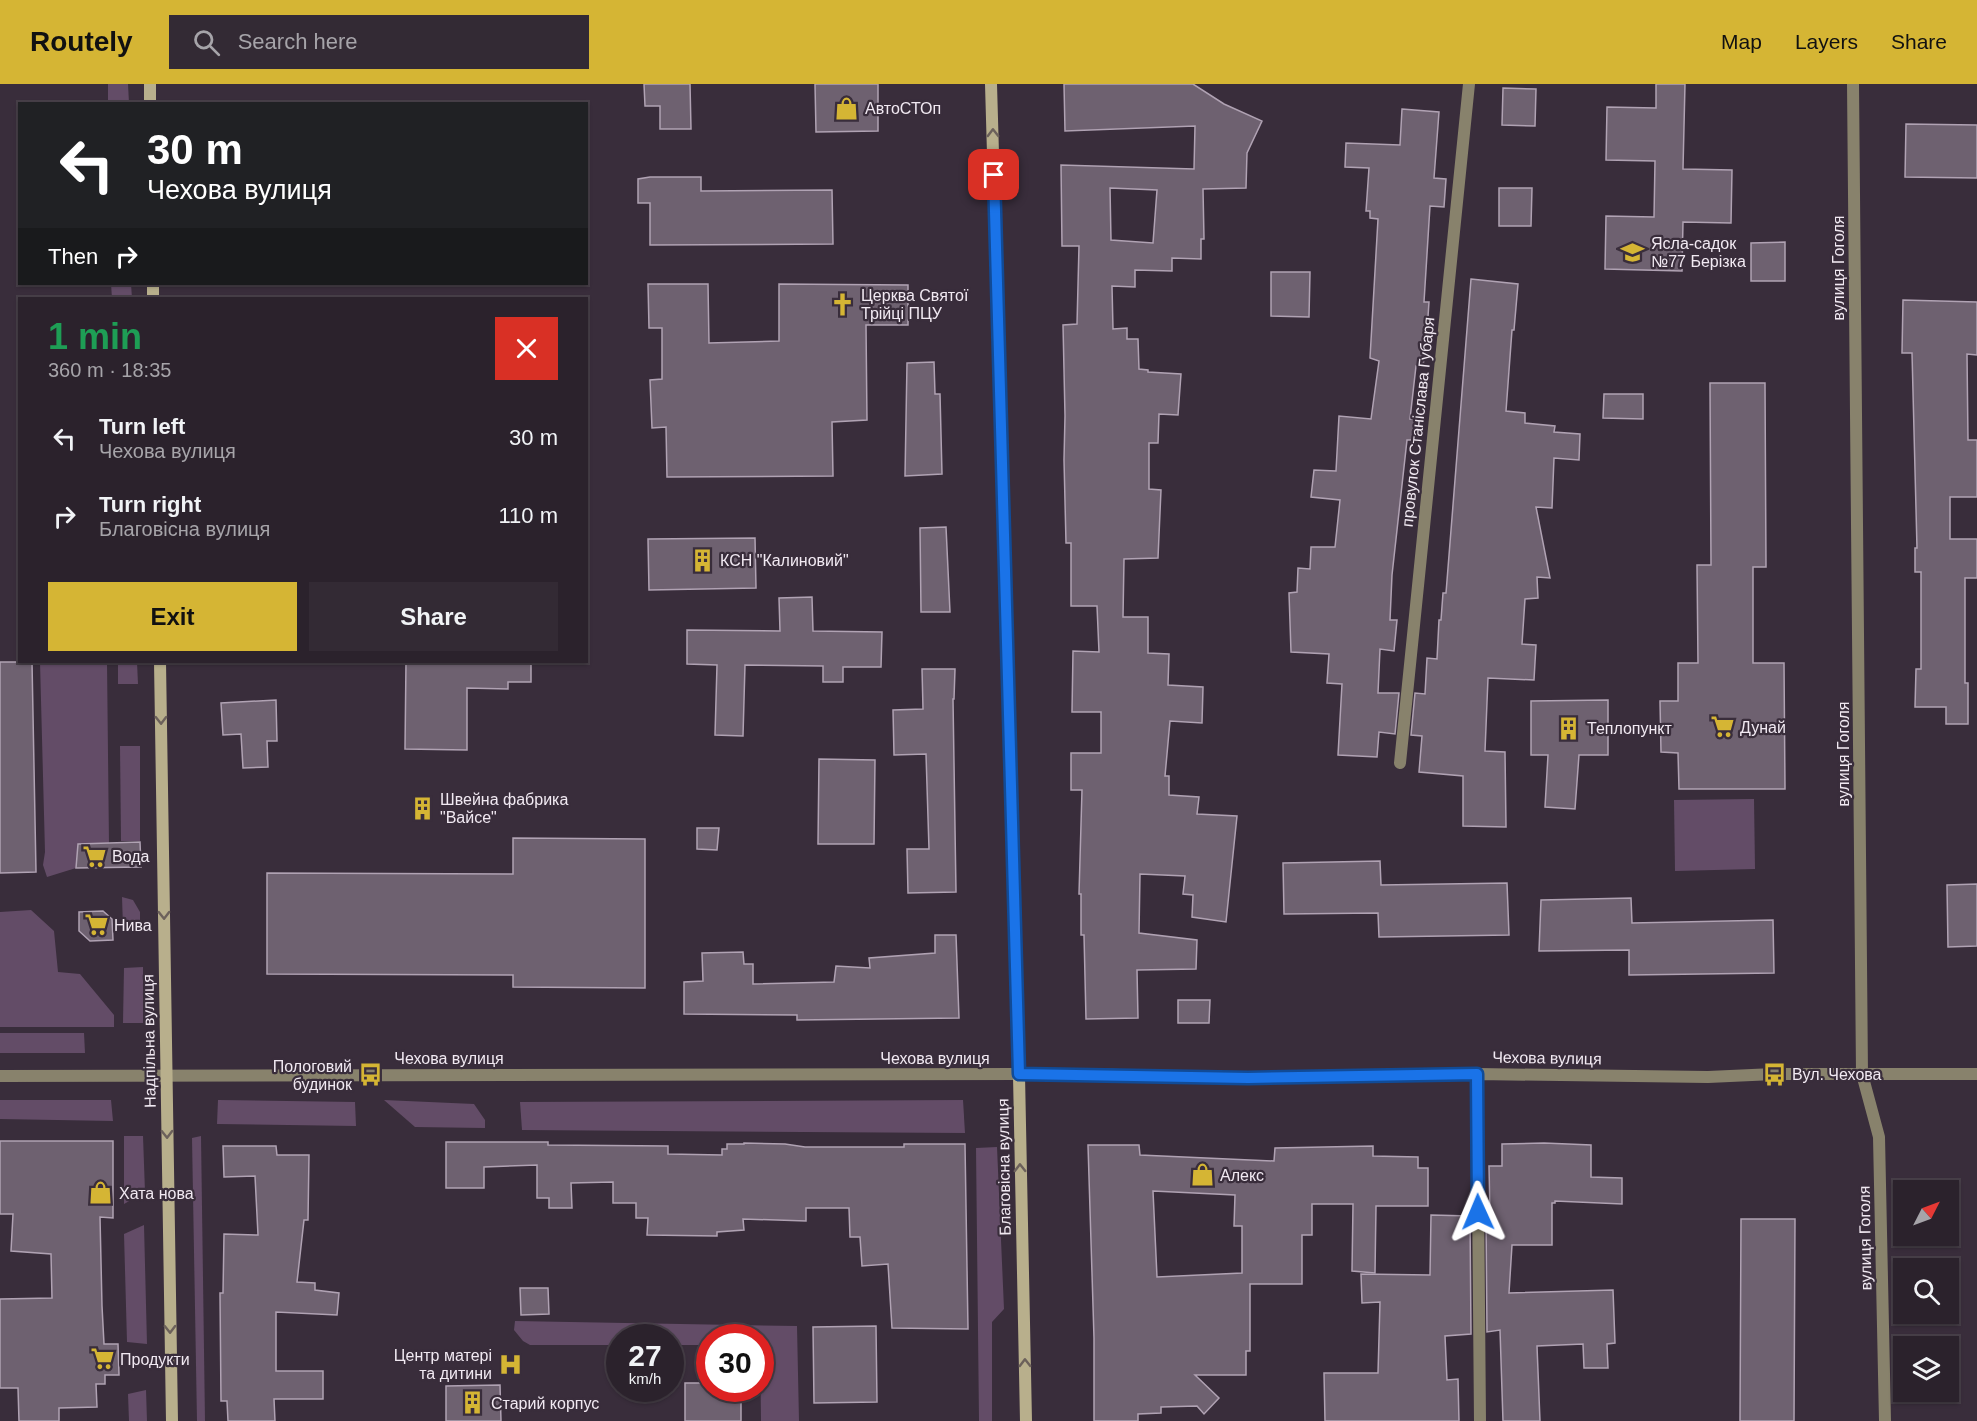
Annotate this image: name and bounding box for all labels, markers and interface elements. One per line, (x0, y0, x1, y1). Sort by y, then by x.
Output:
search box (169, 15, 589, 69)
text: Routely (30, 26, 133, 57)
icon: search (190, 26, 223, 59)
text: Search here (238, 29, 358, 54)
text: Map (1721, 30, 1762, 53)
text: Layers (1795, 30, 1858, 53)
text: Share (1891, 30, 1947, 53)
shop icon: АвтоСТОп (834, 95, 860, 121)
place label: АвтоСТОп (865, 100, 941, 117)
icon: left (48, 126, 126, 204)
text: 30 m (147, 126, 243, 173)
one-way arrow (986, 128, 999, 137)
pin (968, 149, 1019, 200)
icon: arrive (977, 158, 1010, 191)
text: Чехова вулиця (147, 175, 332, 205)
street label: вулиця Гоголя (1830, 216, 1847, 320)
place label: Ясла-садок №77 Берізка (1651, 235, 1746, 270)
school or university icon: Ясла-садок №77 Берізка (1620, 239, 1646, 265)
icon: right (110, 240, 143, 273)
text: Then (48, 244, 98, 269)
place label: Церква Святої Трійці ПЦУ (861, 287, 969, 322)
church icon: Церква Святої Трійці ПЦУ (830, 291, 856, 317)
text: 1 min (48, 316, 142, 357)
street label: провулок Станіслава Губаря (1399, 316, 1437, 528)
button: close (495, 317, 558, 380)
text: 360 m · 18:35 (48, 359, 171, 381)
text: Turn left (99, 414, 185, 439)
icon: left (48, 422, 81, 455)
text: 30 m (509, 425, 558, 450)
text: Чехова вулиця (99, 440, 236, 462)
text: Turn right (99, 492, 201, 517)
icon: right (48, 500, 81, 533)
text: 110 m (498, 503, 558, 528)
text: Благовісна вулиця (99, 518, 270, 540)
building icon: КСН "Калиновий" (689, 547, 715, 573)
place label: КСН "Калиновий" (720, 552, 849, 569)
button: Exit (48, 582, 297, 651)
button: Share (309, 582, 558, 651)
street label: вулиця Гоголя (1835, 702, 1852, 806)
supermarket icon: Дунай (1709, 714, 1735, 740)
one-way arrow (154, 715, 167, 724)
building icon: Теплопункт (1556, 715, 1582, 741)
place label: Дунай (1740, 719, 1786, 736)
place label: Теплопункт (1587, 720, 1673, 737)
place label: Швейна фабрика "Вайсе" (440, 791, 568, 826)
building icon: Швейна фабрика "Вайсе" (409, 795, 435, 821)
supermarket icon: Вода (81, 843, 107, 869)
place label: Вода (112, 848, 150, 865)
one-way arrow (158, 910, 170, 919)
supermarket icon: Нива (83, 912, 109, 938)
place label: Нива (114, 917, 152, 934)
street label: Надпільна вулиця (139, 974, 159, 1108)
street label: Чехова вулиця (1492, 1049, 1602, 1067)
street label: Чехова вулиця (394, 1050, 504, 1067)
street label: Чехова вулиця (880, 1050, 990, 1067)
place label: Пологовий будинок (273, 1058, 353, 1093)
bus stop icon: Вул. Чехова (1761, 1061, 1787, 1087)
bus stop icon: Пологовий будинок (357, 1062, 383, 1088)
place label: Вул. Чехова (1792, 1066, 1882, 1083)
street label: Благовісна вулиця (994, 1098, 1014, 1236)
one-way arrow (161, 1129, 173, 1138)
shop icon: Алекс (1189, 1162, 1215, 1188)
one-way arrow (1014, 1163, 1026, 1172)
place label: Алекс (1220, 1167, 1264, 1184)
shop icon: Хата нова (88, 1180, 114, 1206)
position arrow (1446, 1180, 1510, 1244)
north arrow (1893, 1180, 1959, 1246)
map controls (1893, 1180, 1959, 1402)
place label: Хата нова (119, 1185, 194, 1202)
street label: вулиця Гоголя (1856, 1185, 1874, 1291)
button: search (1893, 1258, 1959, 1324)
one-way arrow (164, 1324, 176, 1333)
speed limit sign: 30 (696, 1324, 774, 1402)
button: layers (1893, 1336, 1959, 1402)
text: 27 (628, 1339, 662, 1372)
supermarket icon: Продукти (89, 1346, 115, 1372)
place label: Центр матері та дитини (394, 1347, 492, 1382)
place label: Продукти (120, 1351, 190, 1368)
hospital icon: Центр матері та дитини (497, 1351, 523, 1377)
one-way arrow (1018, 1358, 1031, 1367)
text: km/h (629, 1370, 661, 1387)
building icon: Старий корпус (460, 1390, 486, 1416)
place label: Старий корпус (491, 1395, 599, 1412)

